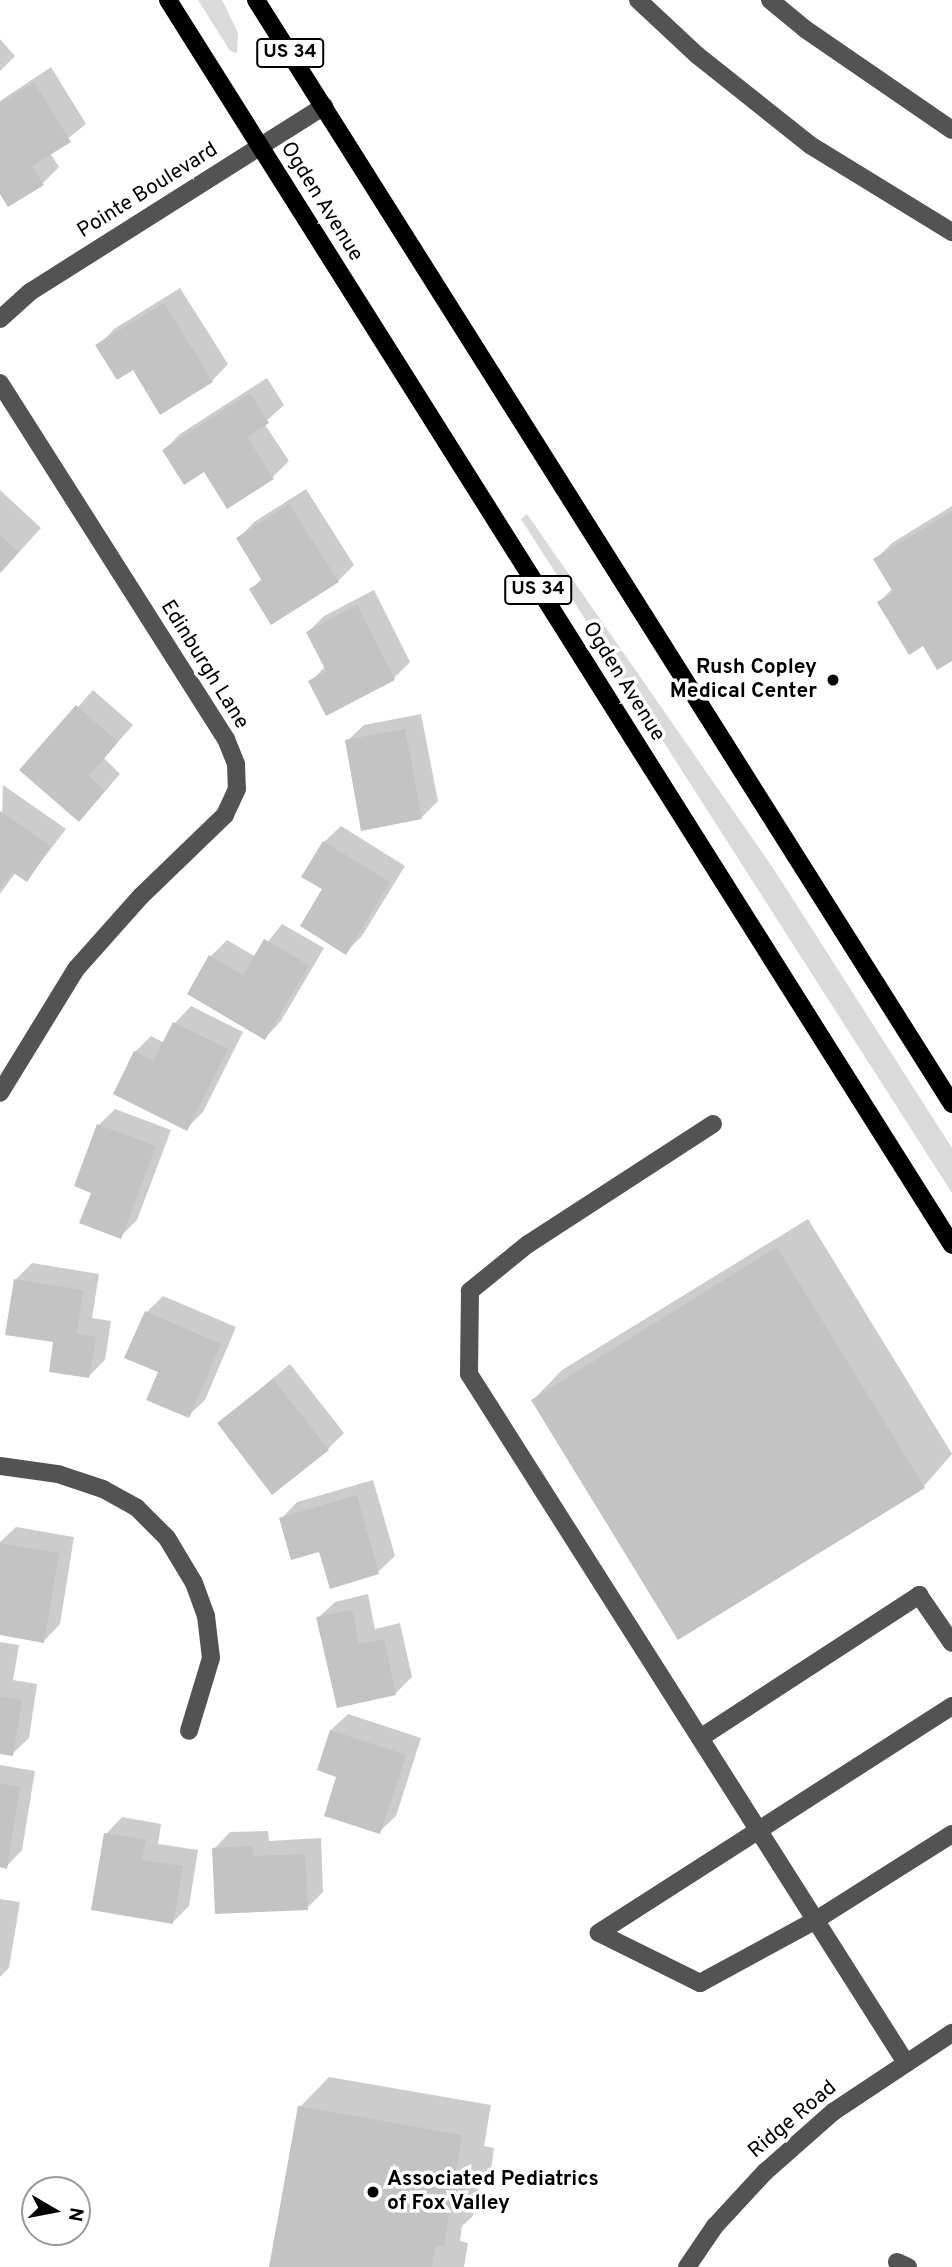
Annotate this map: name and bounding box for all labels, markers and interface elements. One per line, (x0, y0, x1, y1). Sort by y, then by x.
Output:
road number: US 34 (255, 38, 325, 68)
street label: Ogden Avenue (274, 137, 368, 267)
street label: Pointe Boulevard (73, 138, 223, 244)
road number: US 34 (503, 575, 573, 606)
street label: Edinburgh Lane (154, 596, 254, 734)
street label: Ogden Avenue (576, 617, 670, 747)
place label: Rush Copley Medical Center (670, 655, 817, 705)
marker: Rush Copley Medical Center (823, 670, 843, 690)
street label: Ridge Road (744, 2076, 842, 2164)
place label: Associated Pediatrics of Fox Valley (387, 2167, 599, 2217)
north arrow (21, 2176, 91, 2246)
marker: Associated Pediatrics of Fox Valley (365, 2184, 381, 2200)
text: N (62, 2205, 88, 2223)

